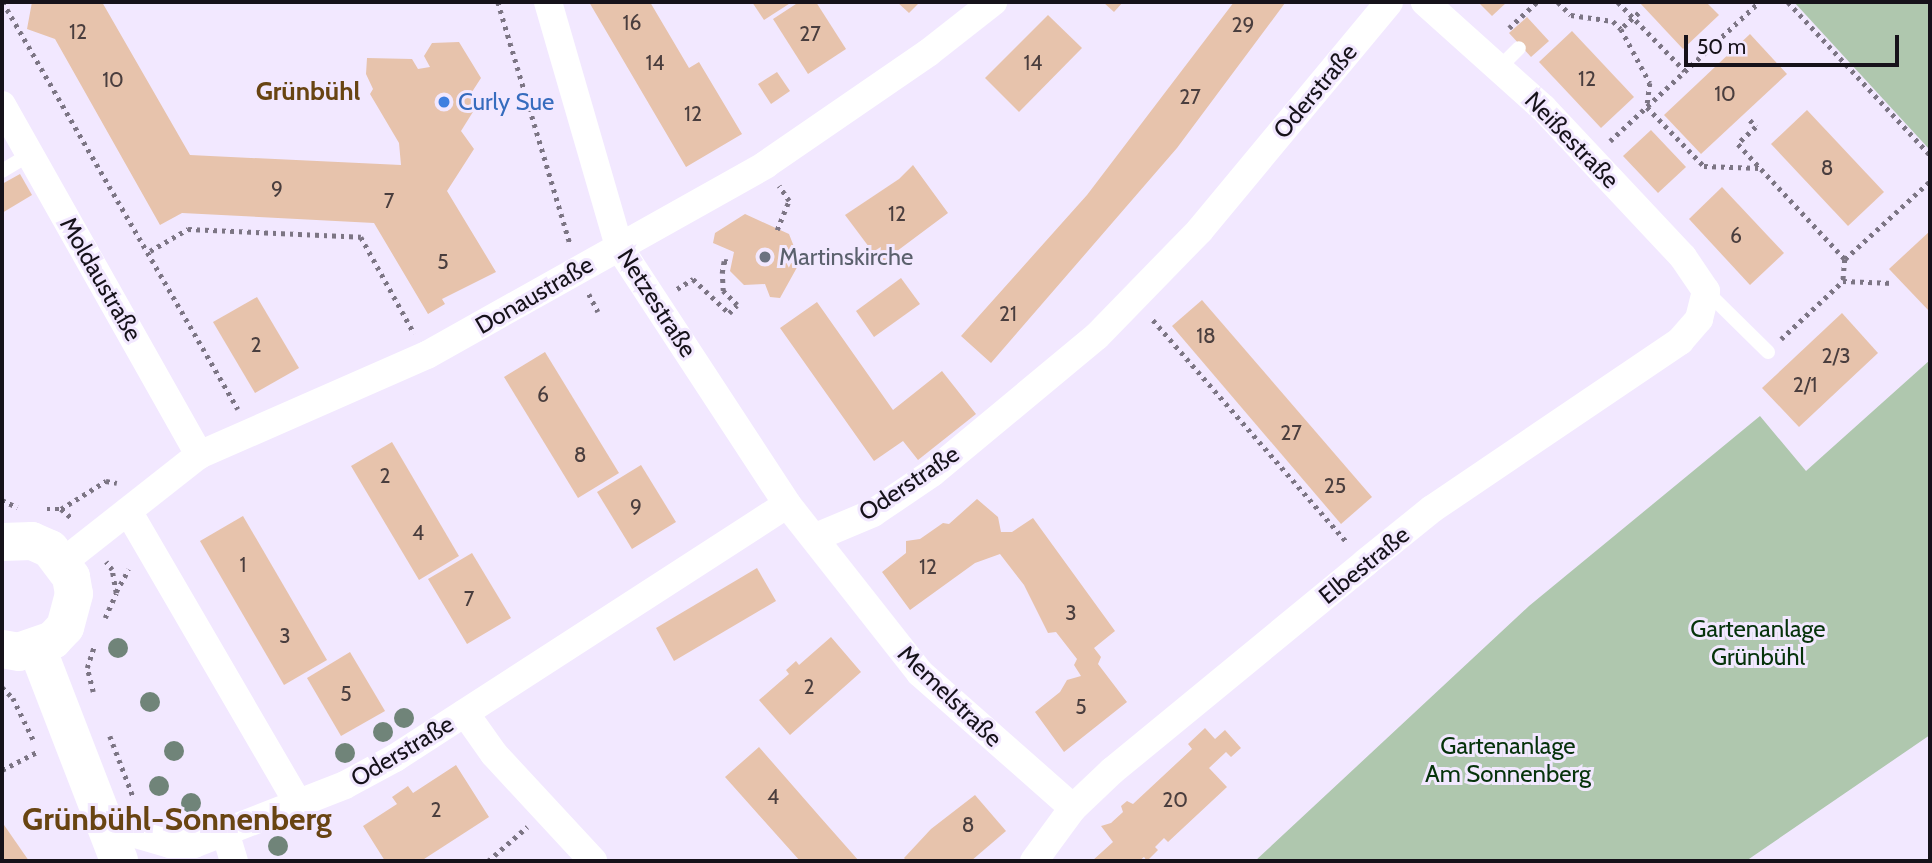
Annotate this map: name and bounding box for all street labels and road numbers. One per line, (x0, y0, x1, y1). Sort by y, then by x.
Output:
street label: Oderstraße (1267, 38, 1363, 144)
street label: Neißestraße (1519, 86, 1625, 194)
street label: Moldaustraße (54, 212, 148, 346)
street label: Netzestraße (611, 243, 703, 363)
street label: Donaustraße (470, 250, 598, 340)
street label: Oderstraße (853, 439, 965, 527)
street label: Elbestraße (1313, 520, 1415, 610)
street label: Memelstraße (892, 639, 1008, 753)
street label: Oderstraße (346, 709, 458, 793)

